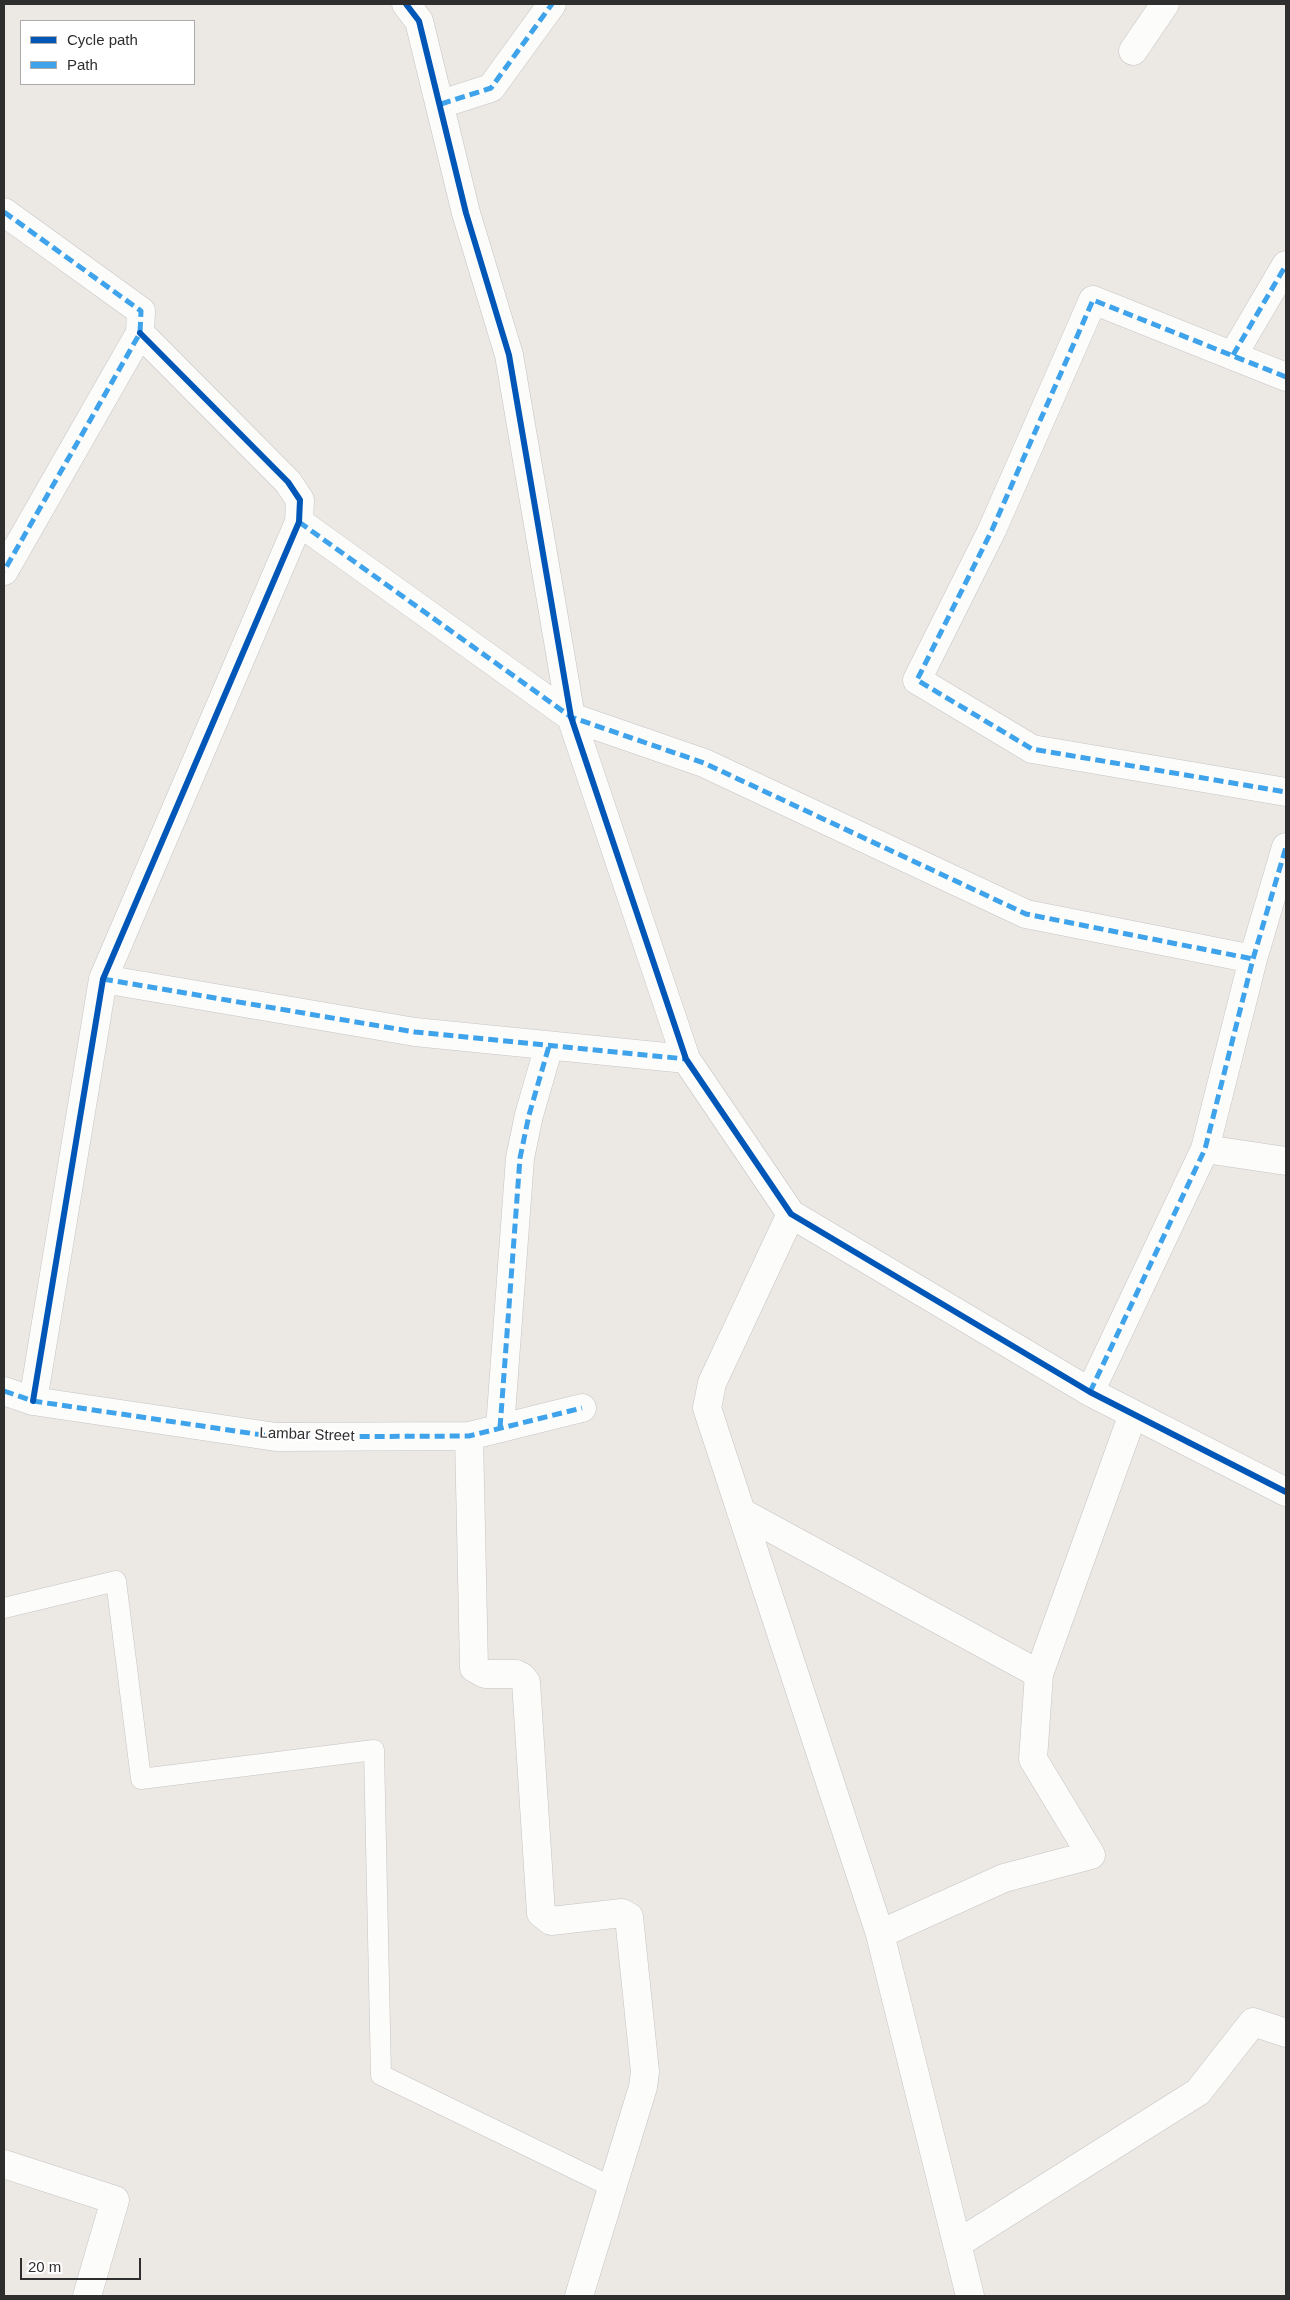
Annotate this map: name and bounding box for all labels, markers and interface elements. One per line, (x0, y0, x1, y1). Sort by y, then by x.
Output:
legend (20, 20, 195, 85)
text: Cycle path (67, 31, 138, 48)
text: Path (67, 56, 98, 73)
street label: Lambar Street (259, 1424, 355, 1446)
scale bar (22, 2248, 144, 2280)
text: 20 m (28, 2258, 61, 2275)

